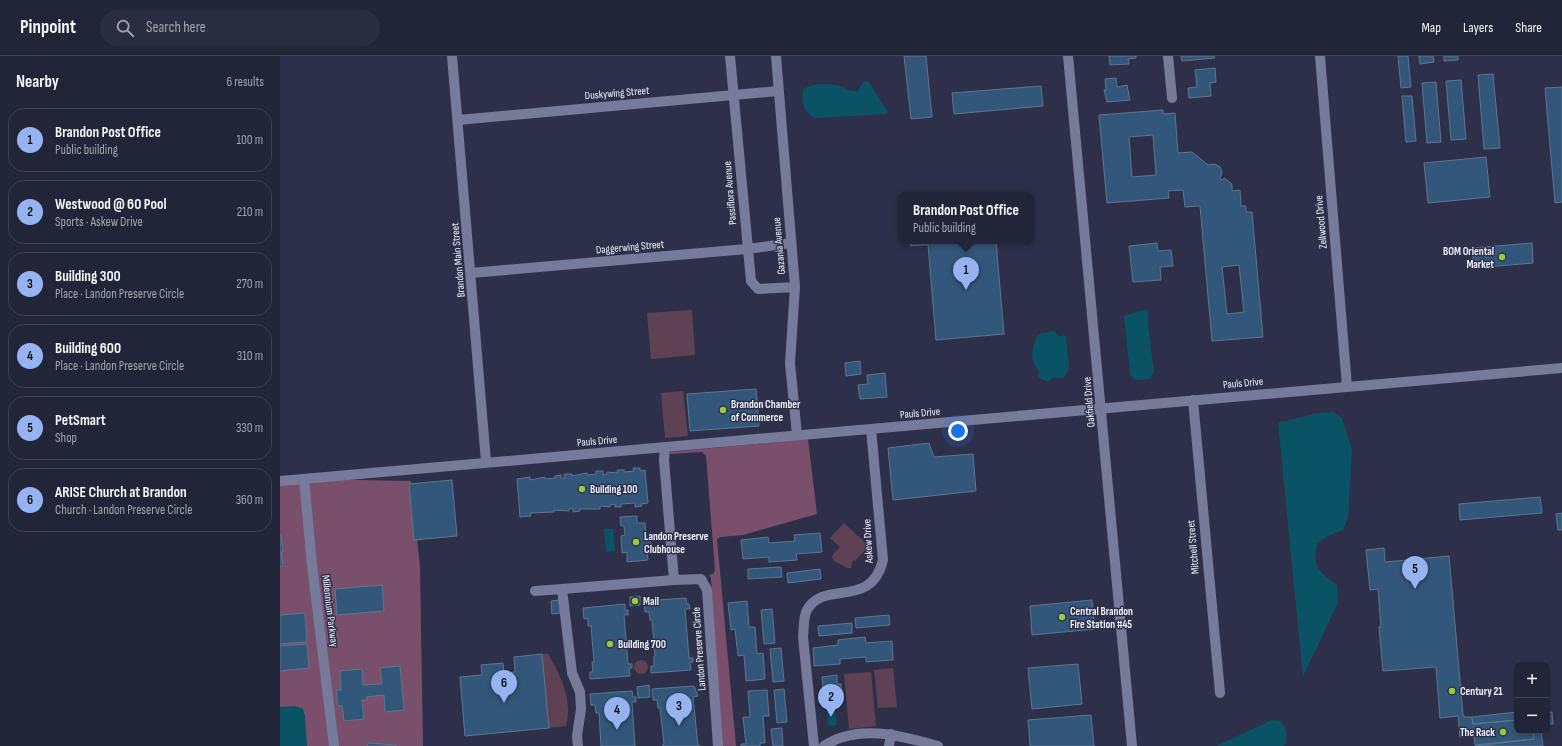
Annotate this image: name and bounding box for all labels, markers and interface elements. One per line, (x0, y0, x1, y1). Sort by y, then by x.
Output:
search box (100, 10, 380, 46)
text: Pinpoint (20, 16, 76, 39)
icon: search (114, 17, 136, 39)
text: Search here (146, 18, 206, 37)
text: Map (1421, 19, 1441, 36)
text: Layers (1463, 19, 1493, 36)
text: Share (1515, 19, 1542, 36)
text: Nearby (16, 72, 59, 92)
text: 6 results (226, 74, 264, 90)
street label: Duskywing Street (584, 84, 650, 102)
text: Brandon Post Office (55, 123, 161, 142)
text: 1 (27, 132, 33, 148)
text: 100 m (236, 132, 263, 148)
text: Public building (55, 142, 118, 158)
street label: Passiflora Avenue (721, 161, 739, 225)
popup (898, 192, 1034, 244)
text: Westwood @ 60 Pool (55, 195, 167, 214)
street label: Zellwood Drive (1312, 195, 1330, 249)
text: Brandon Post Office (913, 201, 1019, 220)
text: 2 (27, 204, 33, 220)
text: 210 m (237, 204, 263, 220)
text: Sports · Askew Drive (55, 214, 143, 230)
street label: Gazania Avenue (770, 217, 788, 275)
text: Public building (913, 220, 976, 236)
street label: Brandon Main Street (448, 221, 468, 298)
street label: Daggerwing Street (595, 237, 665, 256)
place label: BOM Oriental Market (1443, 245, 1494, 271)
marker: BOM Oriental Market (1497, 252, 1507, 262)
pin: 1 (953, 257, 979, 290)
text: Building 300 (55, 267, 121, 286)
text: 3 (27, 276, 33, 292)
text: 270 m (236, 276, 263, 292)
text: Place · Landon Preserve Circle (55, 286, 184, 302)
text: Building 600 (55, 339, 121, 358)
text: 4 (27, 348, 33, 364)
text: 310 m (237, 348, 263, 364)
text: Place · Landon Preserve Circle (55, 358, 184, 374)
street label: Pauls Drive (1222, 375, 1264, 391)
street label: Oakfield Drive (1080, 376, 1098, 428)
place label: Brandon Chamber of Commerce (731, 398, 801, 424)
marker: Brandon Chamber of Commerce (718, 405, 728, 415)
street label: Pauls Drive (899, 405, 941, 421)
text: PetSmart (55, 411, 106, 430)
text: 5 (27, 420, 33, 436)
text: 330 m (236, 420, 263, 436)
your location (948, 421, 968, 441)
text: Shop (55, 430, 77, 446)
street label: Pauls Drive (576, 433, 618, 449)
text: ARISE Church at Brandon (55, 483, 187, 502)
place label: Building 100 (590, 483, 638, 496)
marker: Building 100 (577, 484, 587, 494)
text: 6 (27, 492, 33, 508)
text: 360 m (236, 492, 263, 508)
text: Church · Landon Preserve Circle (55, 502, 192, 518)
street label: Askew Drive (860, 519, 876, 564)
street label: Mitchell Street (1184, 519, 1202, 575)
place label: Landon Preserve Clubhouse (644, 530, 709, 556)
marker: Landon Preserve Clubhouse (631, 537, 641, 547)
pin: 5 (1402, 556, 1428, 589)
street label: Millennium Parkway (319, 574, 341, 649)
place label: Mail (643, 595, 659, 608)
marker: Mail (630, 596, 640, 606)
place label: Central Brandon Fire Station #45 (1070, 605, 1133, 631)
street label: Landon Preserve Circle (690, 607, 708, 691)
marker: Central Brandon Fire Station #45 (1057, 612, 1067, 622)
place label: Building 700 (618, 638, 666, 651)
marker: Building 700 (605, 639, 615, 649)
map controls (1514, 662, 1550, 734)
button: + (1514, 662, 1550, 698)
pin: 6 (491, 670, 517, 703)
pin: 2 (818, 684, 844, 717)
place label: Century 21 (1460, 685, 1503, 698)
marker: Century 21 (1447, 686, 1457, 696)
pin: 3 (666, 693, 692, 726)
pin: 4 (604, 697, 630, 730)
button: − (1514, 698, 1550, 734)
place label: The Rack (1460, 726, 1495, 739)
marker: The Rack (1498, 727, 1508, 737)

